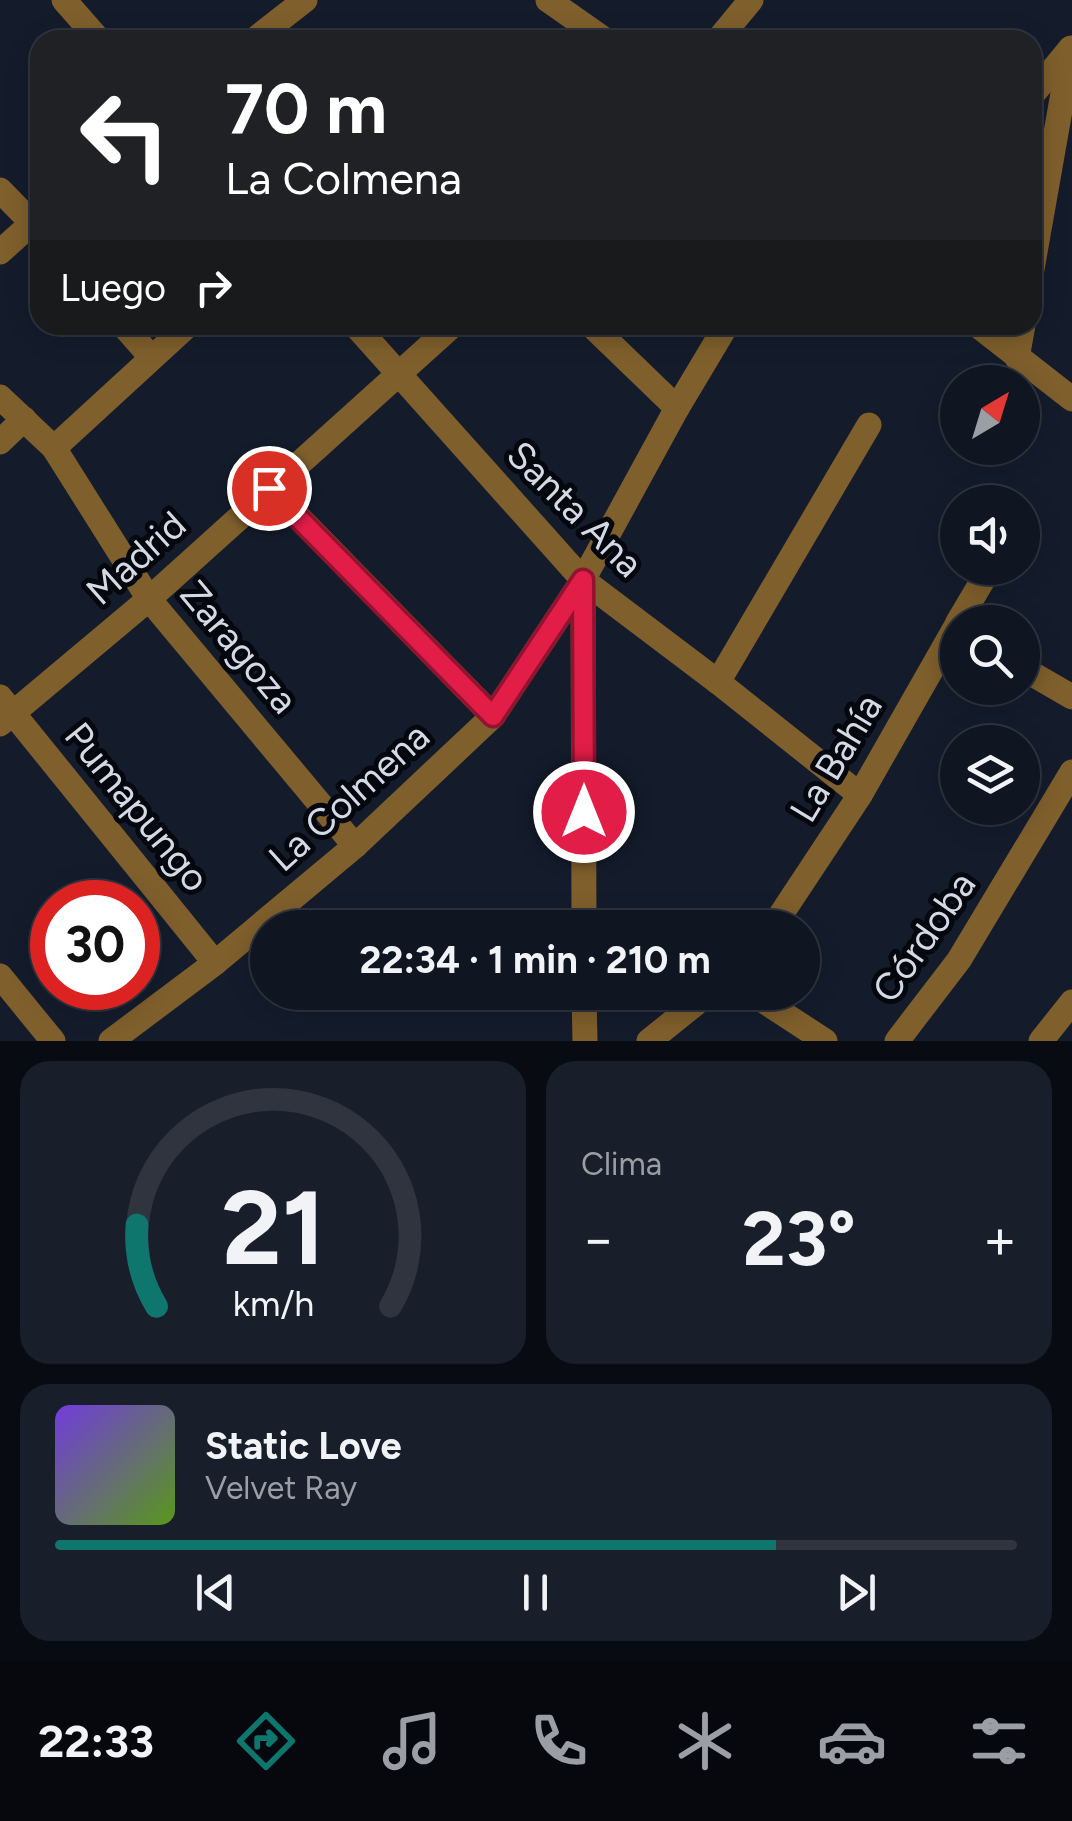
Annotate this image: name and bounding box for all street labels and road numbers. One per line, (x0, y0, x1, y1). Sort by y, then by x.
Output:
street label: Santa Ana (497, 431, 653, 587)
street label: Madrid (77, 502, 195, 614)
street label: Zaragoza (170, 572, 308, 722)
street label: La Bahía (780, 686, 892, 830)
street label: Pumapungo (55, 713, 219, 901)
street label: La Colmena (259, 713, 439, 881)
street label: Córdoba (863, 863, 985, 1011)

